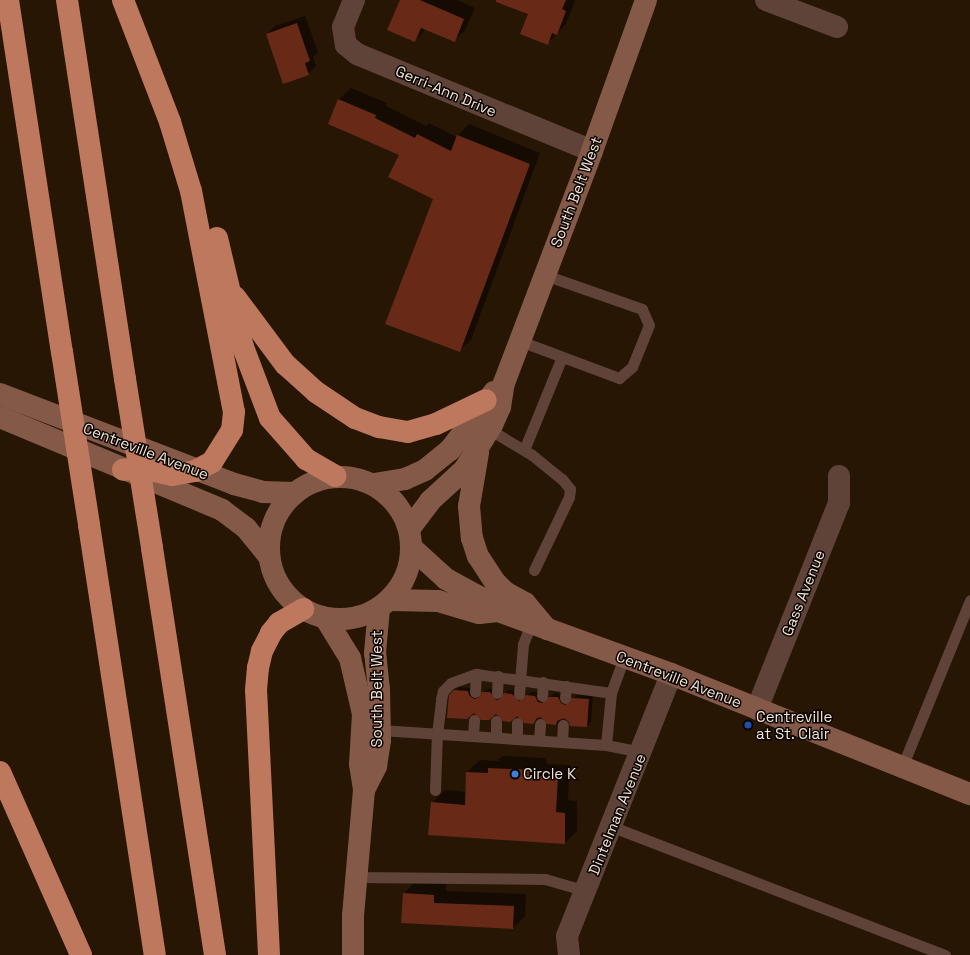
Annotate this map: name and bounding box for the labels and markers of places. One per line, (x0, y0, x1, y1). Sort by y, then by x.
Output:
place label: Centreville at St. Clair (756, 707, 832, 742)
marker: Centreville at St. Clair (743, 720, 753, 730)
place label: Circle K (523, 765, 576, 783)
marker: Circle K (510, 769, 520, 779)

